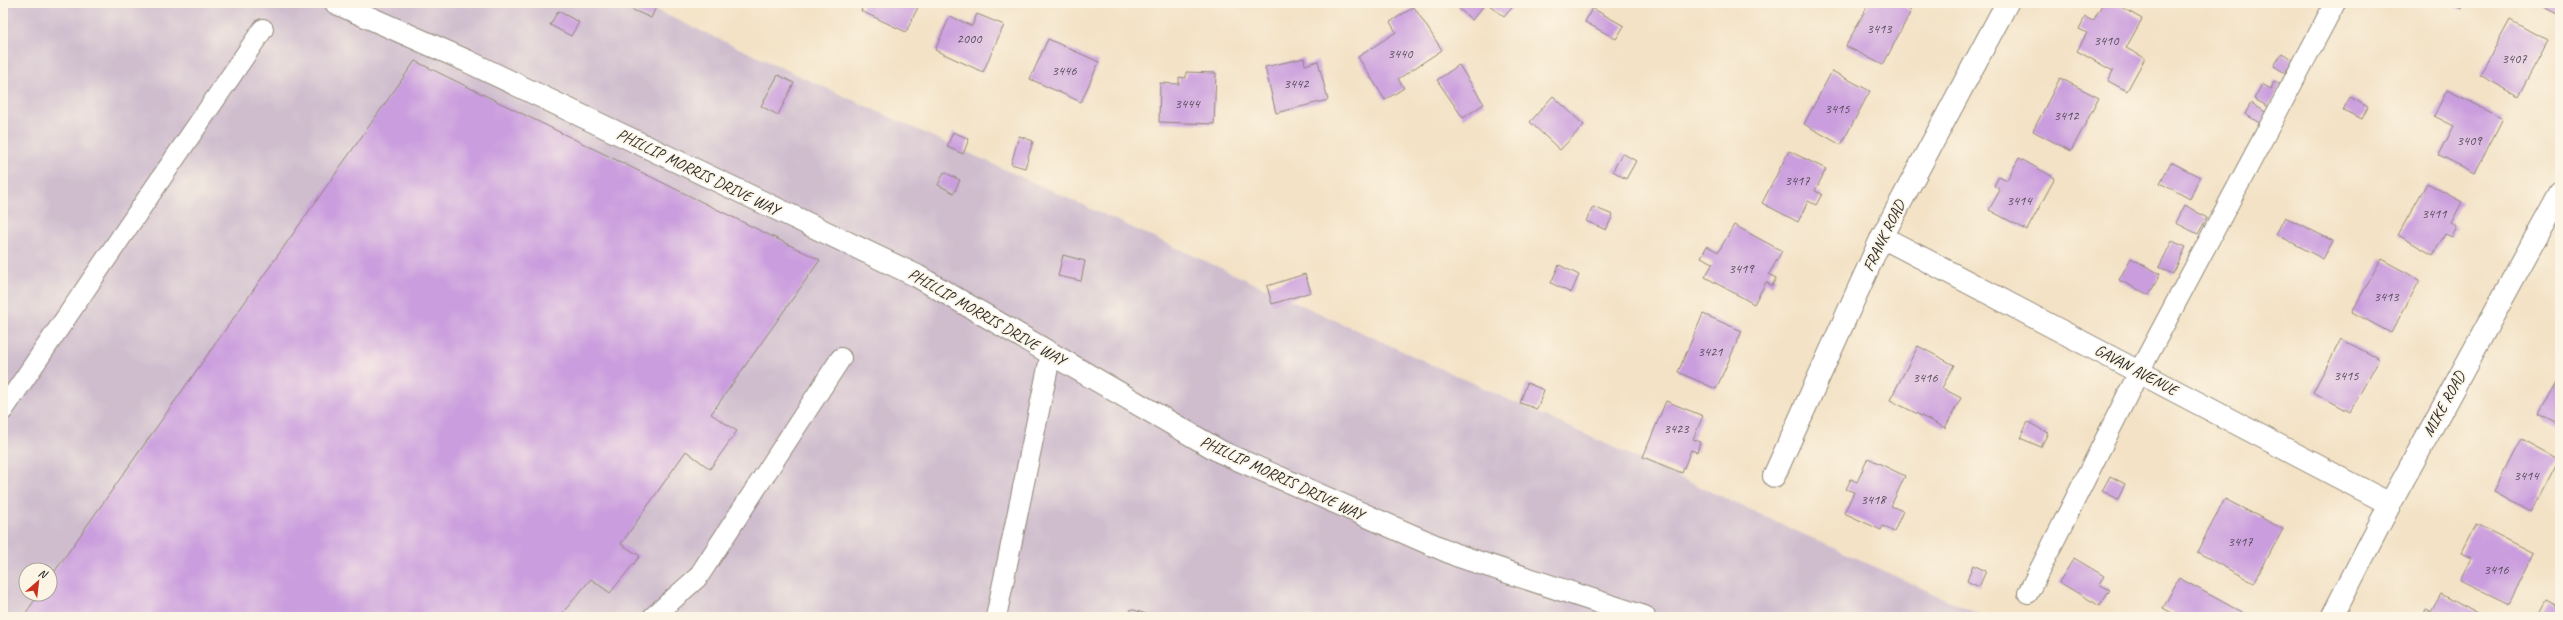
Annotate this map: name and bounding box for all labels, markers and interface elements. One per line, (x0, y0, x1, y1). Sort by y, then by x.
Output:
house number: 3413 (1866, 20, 1893, 37)
house number: 2000 (956, 30, 983, 47)
house number: 3410 (2093, 32, 2120, 49)
house number: 3440 (1387, 45, 1414, 62)
house number: 3407 (2501, 50, 2527, 67)
house number: 3446 (1051, 62, 1077, 79)
house number: 3442 (1283, 75, 1310, 92)
house number: 3444 (1174, 95, 1201, 112)
house number: 3415 (1824, 100, 1850, 117)
house number: 3412 (2053, 107, 2080, 124)
street label: PHILLIP MORRIS DRIVE WAY (614, 124, 785, 221)
house number: 3409 (2456, 132, 2483, 149)
house number: 3417 (1784, 172, 1810, 189)
house number: 3414 (2006, 192, 2033, 209)
street label: FRANK ROAD (1858, 196, 1911, 275)
house number: 3411 (2421, 205, 2447, 222)
house number: 3419 (1728, 260, 1755, 277)
street label: PHILLIP MORRIS DRIVE WAY (905, 264, 1072, 372)
house number: 3413 (2373, 288, 2400, 305)
street label: GAVAN AVENUE (2091, 340, 2183, 401)
house number: 3421 (1697, 343, 1723, 360)
house number: 3415 (2333, 367, 2359, 384)
street label: MIKE ROAD (2418, 367, 2471, 440)
house number: 3416 (1912, 369, 1938, 386)
house number: 3423 (1663, 420, 1690, 437)
street label: PHILLIP MORRIS DRIVE WAY (1197, 431, 1370, 526)
house number: 3414 (2513, 467, 2540, 484)
house number: 3418 (1860, 491, 1887, 508)
house number: 3417 (2227, 533, 2253, 550)
house number: 3416 (2483, 561, 2509, 578)
north arrow (18, 562, 58, 602)
text: N (36, 565, 51, 582)

